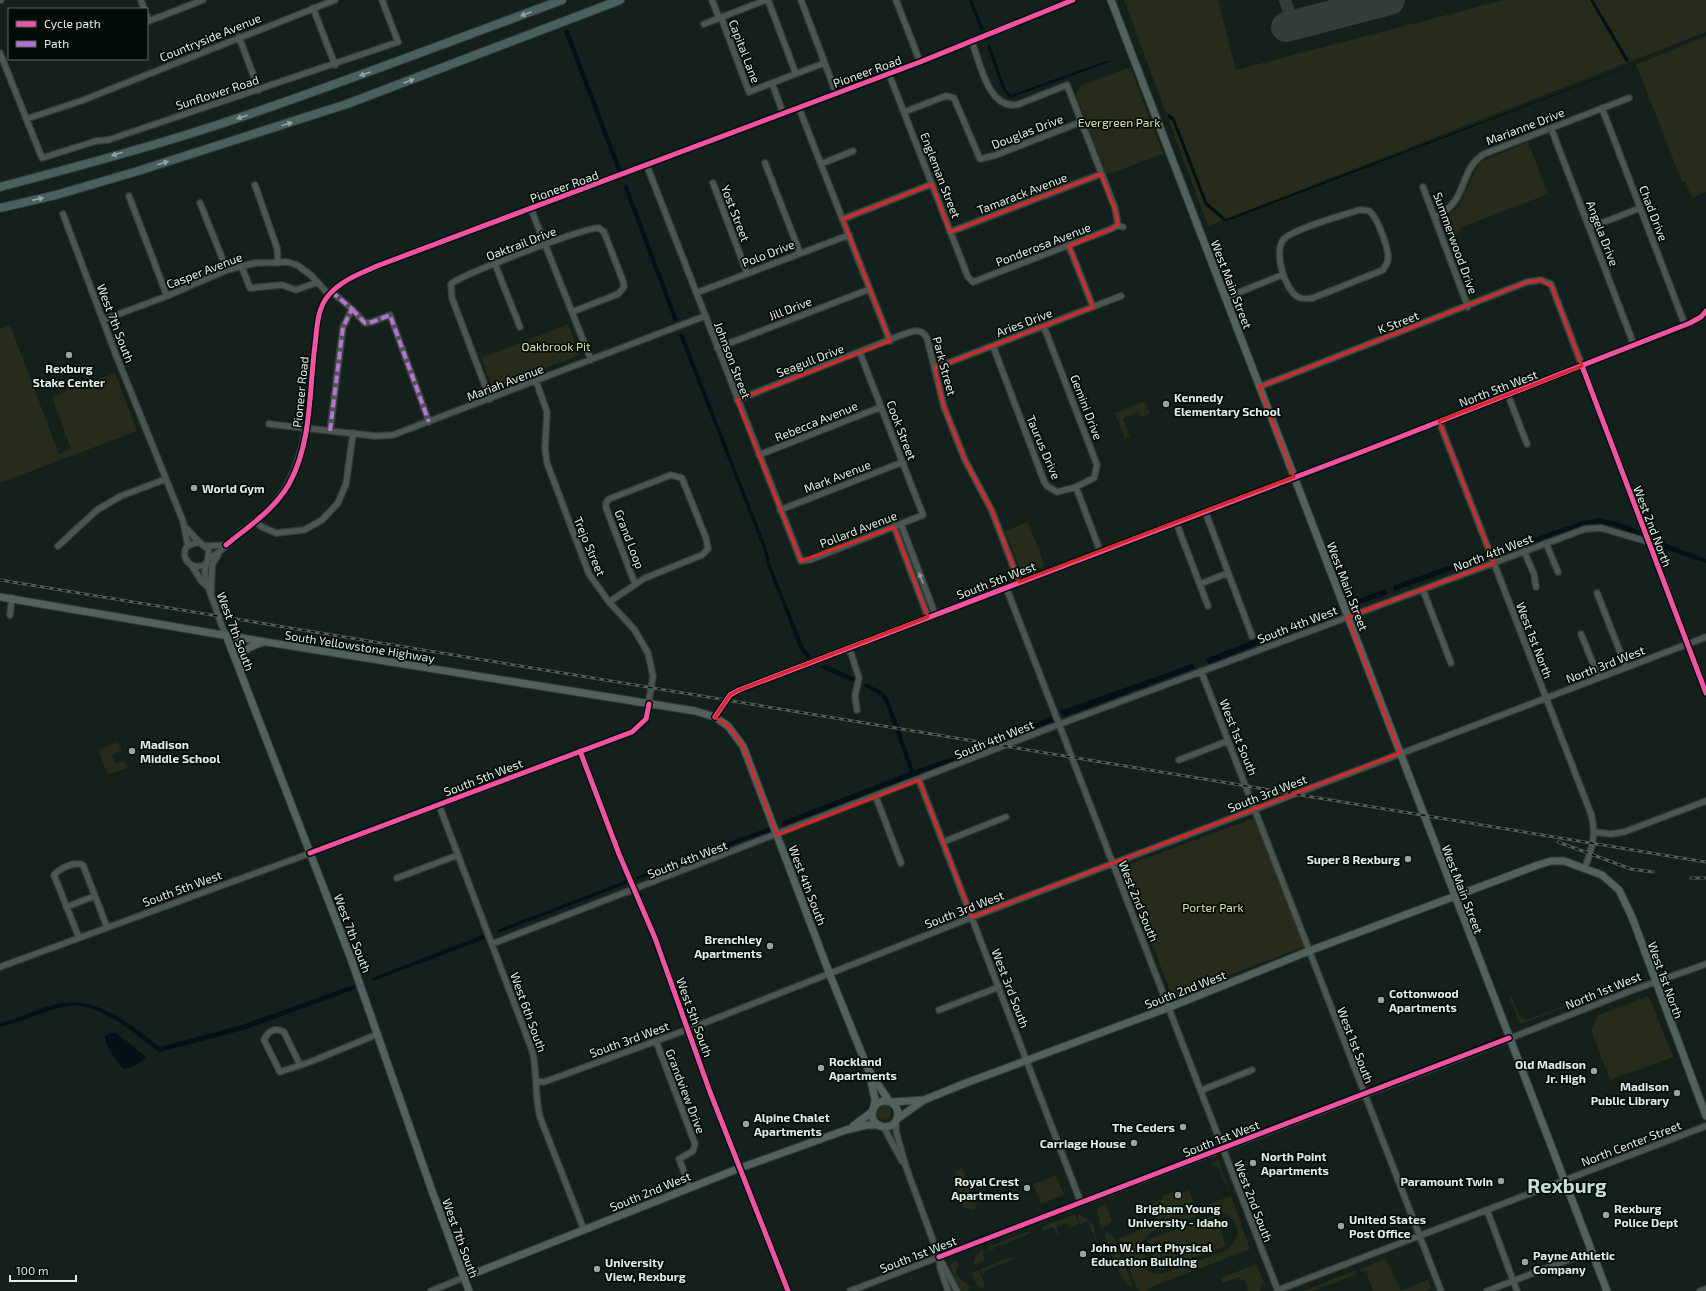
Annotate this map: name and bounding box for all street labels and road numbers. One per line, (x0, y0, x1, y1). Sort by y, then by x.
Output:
street label: Countryside Avenue (157, 10, 263, 64)
street label: Capital Lane (727, 17, 763, 85)
street label: Pioneer Road (831, 52, 903, 90)
street label: Sunflower Road (174, 72, 260, 112)
street label: Marianne Drive (1484, 105, 1566, 147)
street label: Douglas Drive (989, 111, 1065, 151)
street label: Engleman Street (918, 130, 964, 220)
street label: Pioneer Road (528, 167, 600, 205)
street label: Tamarack Avenue (975, 169, 1069, 217)
street label: Yost Street (719, 183, 753, 244)
street label: Chad Drive (1637, 183, 1671, 243)
street label: Summerwood Drive (1431, 190, 1481, 296)
street label: Angela Drive (1584, 198, 1622, 268)
street label: Ponderosa Avenue (993, 219, 1093, 269)
street label: Oaktrail Drive (484, 223, 558, 263)
street label: Polo Drive (740, 237, 796, 269)
street label: West Main Street (1209, 238, 1256, 331)
street label: Casper Avenue (164, 249, 244, 291)
street label: West 7th South (95, 282, 137, 364)
street label: Jill Drive (766, 293, 814, 323)
street label: Aries Drive (994, 305, 1054, 339)
street label: K Street (1375, 308, 1421, 336)
street label: Johnson Street (712, 320, 754, 401)
street label: Park Street (930, 335, 960, 397)
street label: Seagull Drive (774, 341, 846, 379)
street label: Pioneer Road (289, 356, 311, 428)
street label: Mariah Avenue (465, 361, 545, 403)
street label: North 5th West (1457, 366, 1540, 409)
street label: Gemini Drive (1068, 372, 1106, 442)
street label: Rebecca Avenue (773, 398, 859, 444)
street label: Cook Street (884, 398, 920, 462)
street label: Taurus Drive (1024, 413, 1064, 481)
street label: Mark Avenue (802, 457, 872, 495)
street label: West 2nd North (1631, 483, 1675, 569)
street label: Grand Loop (612, 507, 648, 571)
street label: Pollard Avenue (817, 508, 899, 550)
street label: Trejo Street (570, 514, 609, 578)
street label: North 4th West (1451, 530, 1535, 574)
street label: West Main Street (1325, 540, 1372, 633)
street label: South 5th West (955, 558, 1038, 601)
street label: West 7th South (215, 590, 257, 672)
street label: West 1st North (1514, 600, 1556, 680)
street label: South 4th West (1255, 602, 1339, 646)
street label: South Yellowstone Highway (284, 627, 437, 665)
street label: North 3rd West (1564, 642, 1647, 685)
street label: West 1st South (1217, 697, 1261, 777)
street label: South 4th West (952, 717, 1036, 761)
street label: South 5th West (442, 755, 525, 798)
street label: South 3rd West (1225, 771, 1309, 815)
street label: South 4th West (645, 837, 729, 881)
street label: West 4th South (786, 843, 830, 927)
street label: West Main Street (1440, 843, 1487, 936)
street label: West 2nd South (1116, 858, 1162, 944)
street label: South 5th West (140, 867, 224, 909)
street label: South 3rd West (922, 887, 1006, 931)
street label: West 7th South (332, 892, 374, 974)
street label: West 1st North (1646, 940, 1686, 1020)
street label: West 3rd South (989, 946, 1033, 1030)
street label: South 2nd West (1142, 967, 1228, 1011)
street label: North 1st West (1563, 968, 1643, 1012)
street label: West 6th South (508, 970, 550, 1054)
street label: West 5th South (674, 975, 716, 1059)
street label: West 1st South (1335, 1005, 1377, 1085)
street label: South 3rd West (587, 1018, 671, 1060)
street label: Grandview Drive (663, 1047, 709, 1135)
street label: South 1st West (1181, 1117, 1262, 1159)
street label: North Center Street (1579, 1117, 1683, 1169)
street label: West 2nd South (1232, 1158, 1276, 1244)
street label: South 2nd West (608, 1168, 693, 1214)
street label: West 7th South (440, 1196, 482, 1280)
street label: South 1st West (878, 1233, 959, 1275)

